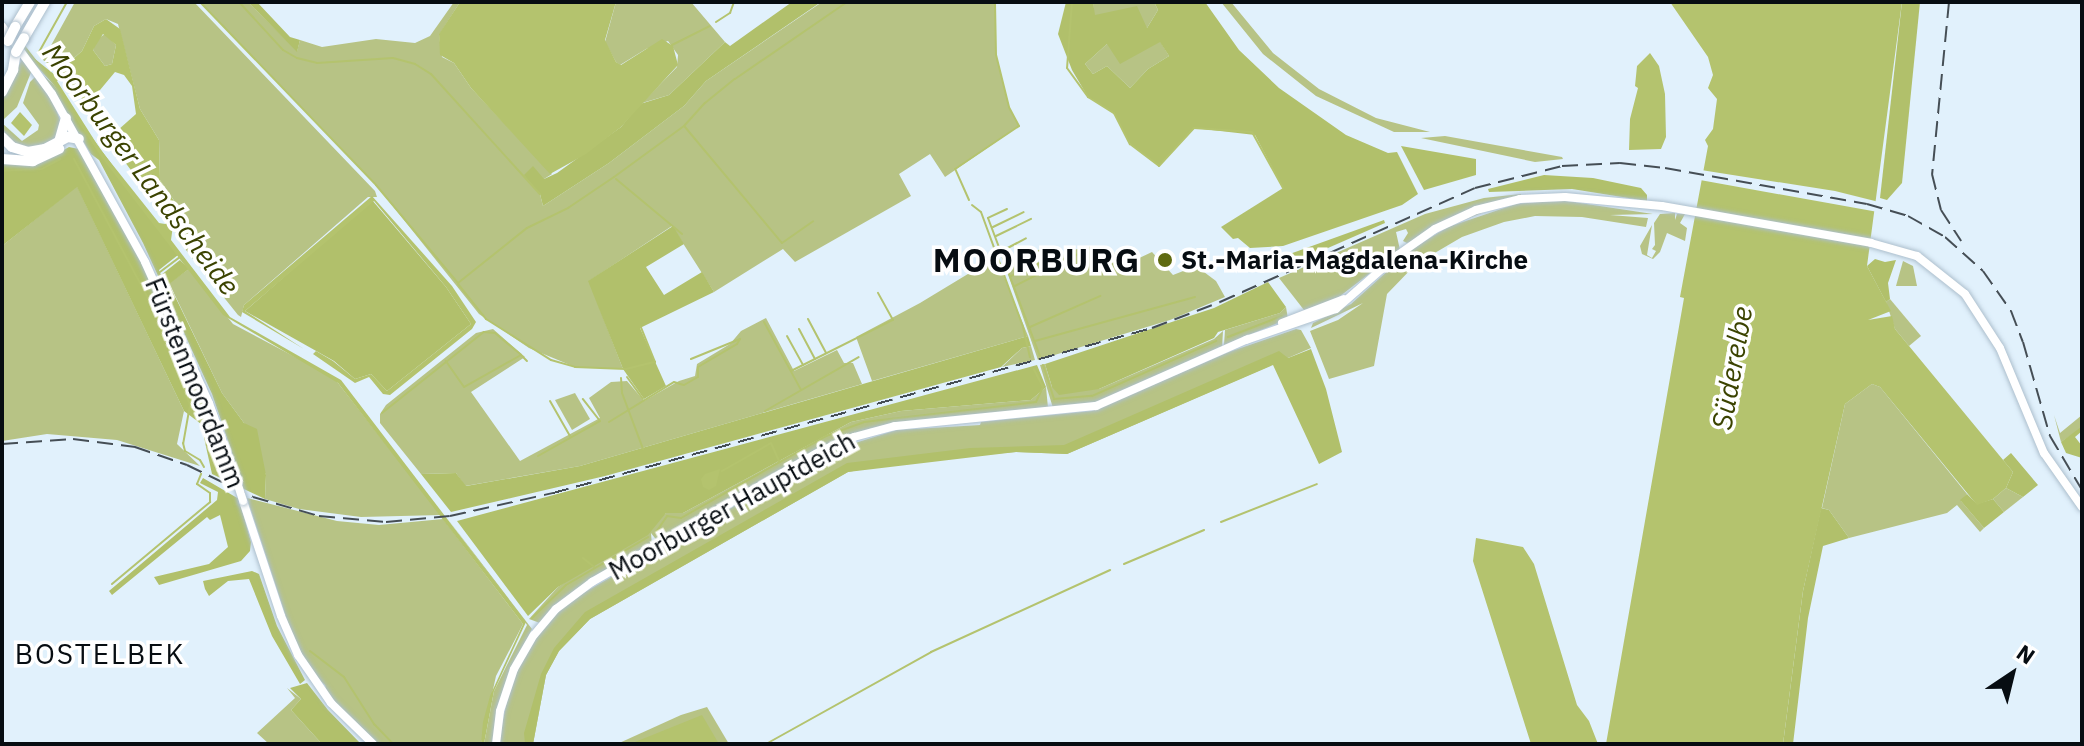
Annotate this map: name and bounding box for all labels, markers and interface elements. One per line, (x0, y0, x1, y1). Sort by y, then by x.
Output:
water label: Moorburger Landscheide (35, 37, 247, 301)
district label: MOORBURG (933, 240, 1141, 280)
place label: St.-Maria-Magdalena-Kirche (1181, 244, 1528, 276)
marker: St.-Maria-Magdalena-Kirche (1156, 251, 1174, 269)
street label: Fürstenmoordamm (139, 273, 251, 493)
water label: Süderelbe (1705, 304, 1759, 432)
street label: Moorburger Hauptdeich (603, 425, 861, 587)
north arrow (1972, 634, 2052, 714)
district label: BOSTELBEK (15, 637, 185, 671)
text: N (2011, 637, 2041, 670)

